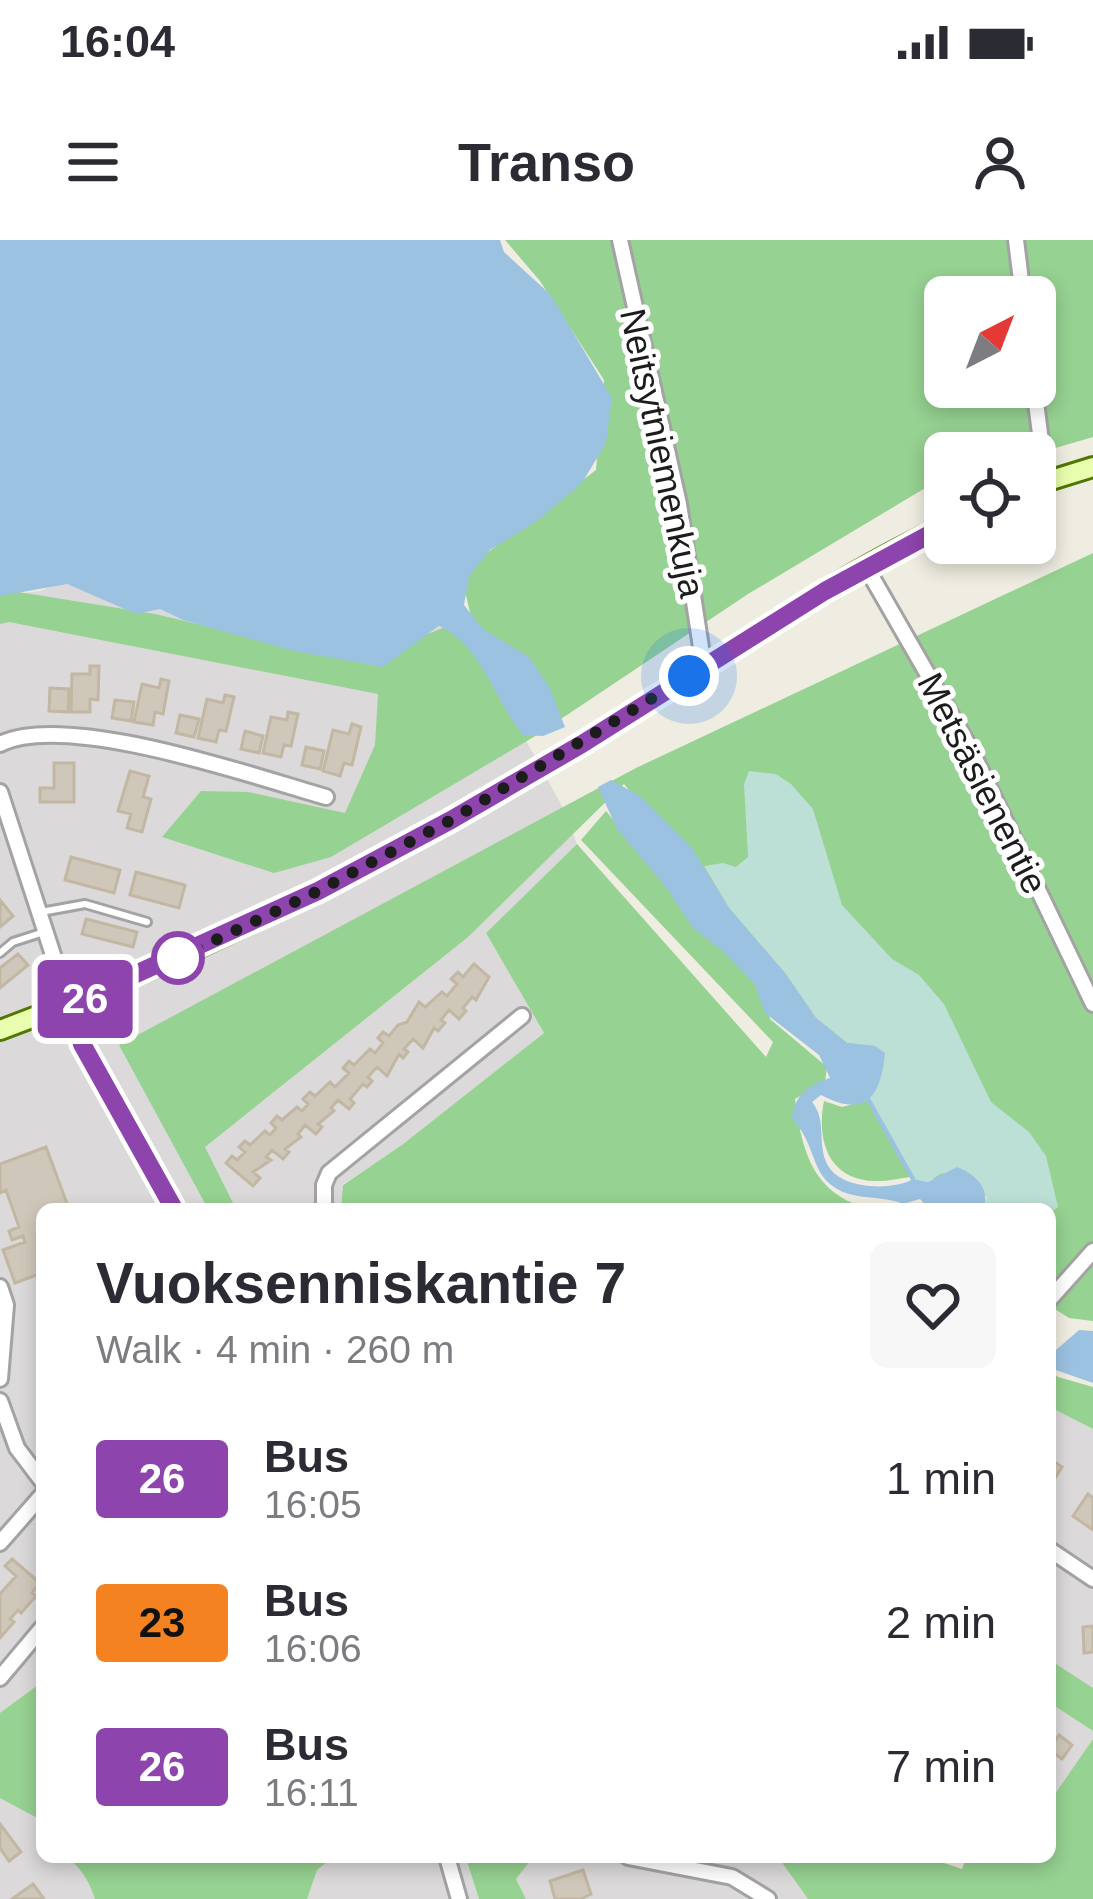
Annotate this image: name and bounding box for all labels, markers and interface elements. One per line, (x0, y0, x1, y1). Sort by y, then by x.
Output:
text: 16:04 (60, 16, 175, 67)
icon: menu (60, 129, 126, 195)
icon: person (967, 129, 1033, 195)
text: Transo (458, 132, 635, 192)
north arrow (924, 276, 1056, 408)
map controls (924, 276, 1056, 564)
street label: Neitsytniemenkuja (612, 305, 713, 602)
button: locate (924, 432, 1056, 564)
your location (659, 646, 719, 706)
street label: Metsäsienentie (909, 666, 1056, 900)
unlabelled marker (153, 933, 203, 983)
line badge: 26 (31, 960, 139, 1038)
text: 26 (62, 975, 108, 1022)
button: heart (870, 1242, 996, 1368)
text: Vuoksenniskantie 7 (96, 1251, 626, 1315)
text: Walk · 4 min · 260 m (96, 1328, 454, 1371)
text: Bus (264, 1431, 349, 1482)
text: 1 min (886, 1453, 996, 1504)
text: 26 (139, 1455, 185, 1502)
text: 16:05 (264, 1483, 362, 1526)
text: Bus (264, 1575, 349, 1626)
text: 2 min (886, 1597, 996, 1648)
text: 23 (139, 1599, 185, 1646)
text: 16:06 (264, 1627, 362, 1670)
text: Bus (264, 1719, 349, 1770)
text: 7 min (886, 1741, 996, 1792)
text: 26 (139, 1743, 185, 1790)
text: 16:11 (264, 1771, 359, 1814)

